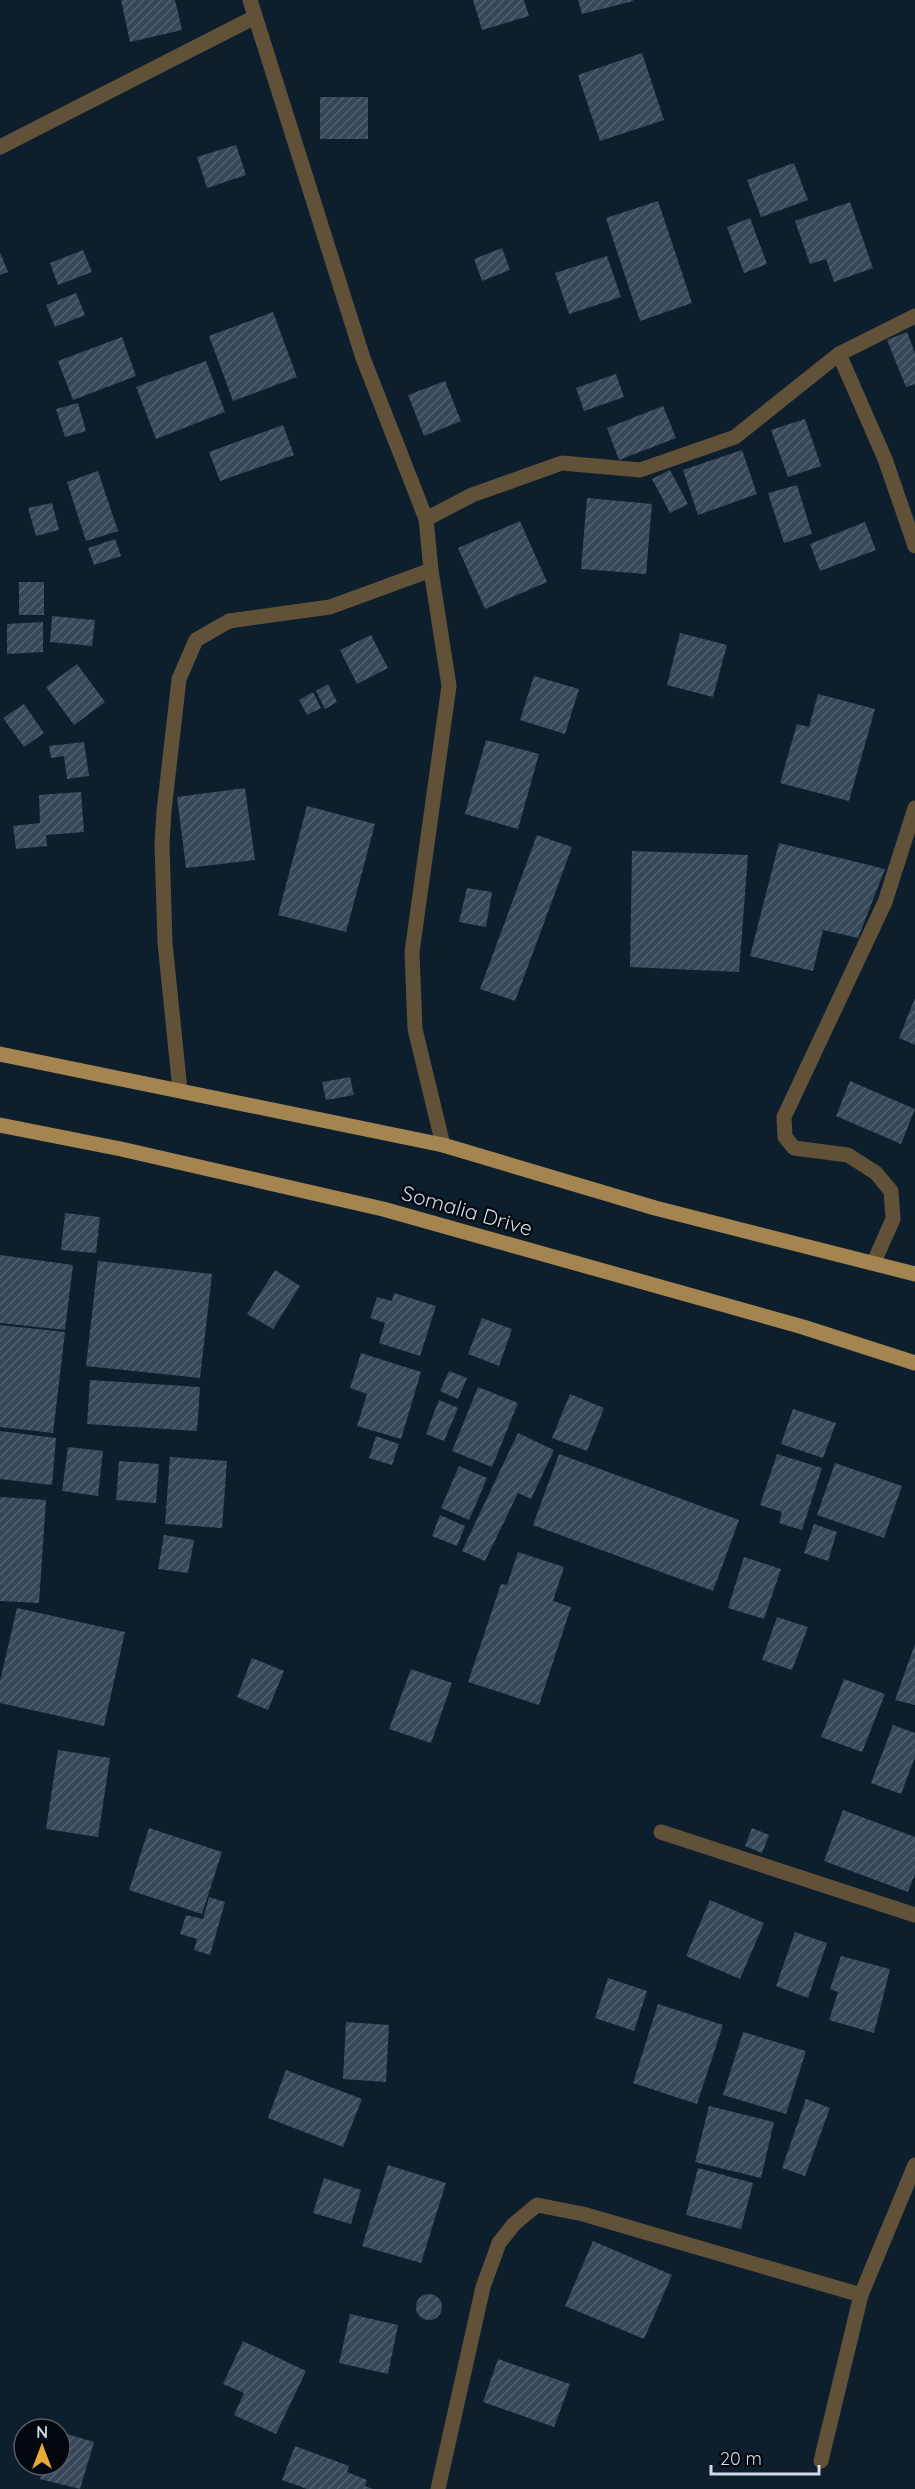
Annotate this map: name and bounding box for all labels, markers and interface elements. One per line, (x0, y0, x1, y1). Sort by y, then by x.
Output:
street label: Somalia Drive (399, 1179, 536, 1241)
north arrow (12, 2417, 72, 2477)
text: N (36, 2422, 48, 2442)
scale bar (711, 2438, 819, 2476)
text: 20 m (720, 2447, 762, 2470)

